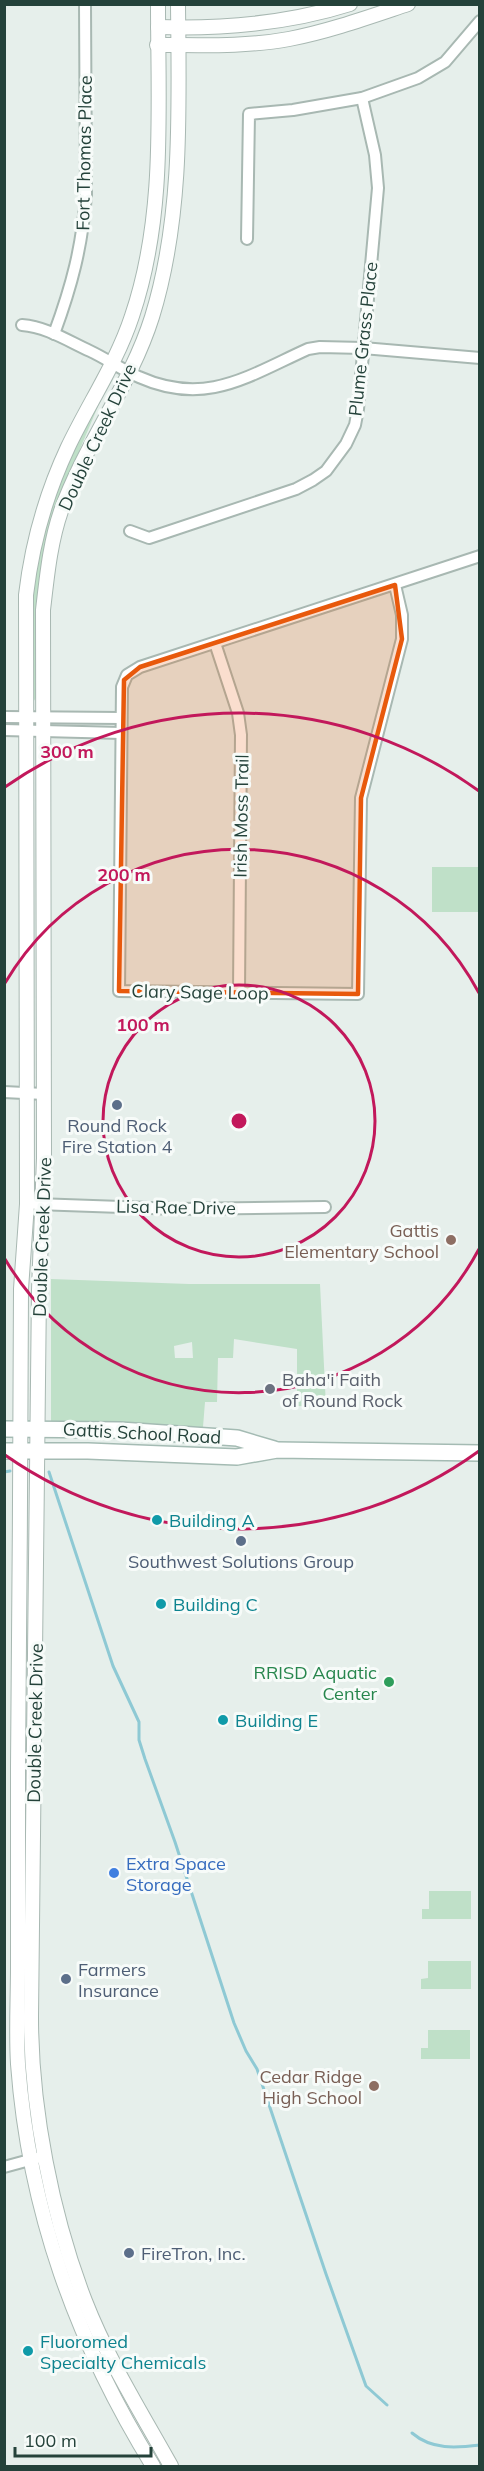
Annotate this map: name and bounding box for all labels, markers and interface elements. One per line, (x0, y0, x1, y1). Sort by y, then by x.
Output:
street label: Fort Thomas Place (71, 75, 97, 231)
street label: Plume Grass Place (343, 261, 383, 417)
street label: Double Creek Drive (53, 360, 141, 514)
text: 300 m (40, 740, 94, 763)
street label: Irish Moss Trail (228, 754, 254, 878)
text: 200 m (97, 863, 151, 886)
street label: Clary Sage Loop (131, 979, 269, 1005)
text: 100 m (116, 1013, 170, 1036)
marker: Round Rock Fire Station 4 (110, 1098, 124, 1112)
centre of rings (229, 1111, 249, 1131)
place label: Round Rock Fire Station 4 (62, 1114, 172, 1158)
street label: Double Creek Drive (28, 1157, 56, 1317)
street label: Lisa Rae Drive (116, 1194, 236, 1220)
place label: Gattis Elementary School (284, 1219, 439, 1263)
marker: Gattis Elementary School (444, 1233, 458, 1247)
place label: Baha'i Faith of Round Rock (282, 1368, 403, 1412)
marker: Baha'i Faith of Round Rock (263, 1382, 277, 1396)
street label: Gattis School Road (62, 1417, 222, 1449)
place label: Building A (169, 1509, 255, 1532)
marker: Building A (150, 1513, 164, 1527)
marker: Southwest Solutions Group (234, 1534, 248, 1548)
place label: Southwest Solutions Group (128, 1550, 354, 1573)
place label: Building C (173, 1593, 258, 1616)
marker: Building C (154, 1597, 168, 1611)
street label: Double Creek Drive (22, 1643, 48, 1803)
place label: RRISD Aquatic Center (253, 1661, 377, 1705)
marker: RRISD Aquatic Center (382, 1675, 396, 1689)
place label: Building E (235, 1709, 318, 1732)
marker: Building E (216, 1713, 230, 1727)
place label: Extra Space Storage (126, 1852, 226, 1896)
marker: Extra Space Storage (107, 1866, 121, 1880)
place label: Farmers Insurance (78, 1958, 159, 2002)
marker: Farmers Insurance (59, 1972, 73, 1986)
place label: Cedar Ridge High School (260, 2065, 362, 2109)
marker: Cedar Ridge High School (367, 2079, 381, 2093)
place label: FireTron, Inc. (141, 2242, 246, 2265)
marker: FireTron, Inc. (122, 2246, 136, 2260)
place label: Fluoromed Specialty Chemicals (40, 2330, 206, 2374)
marker: Fluoromed Specialty Chemicals (21, 2344, 35, 2358)
scale bar (15, 2420, 152, 2458)
text: 100 m (24, 2429, 77, 2452)

